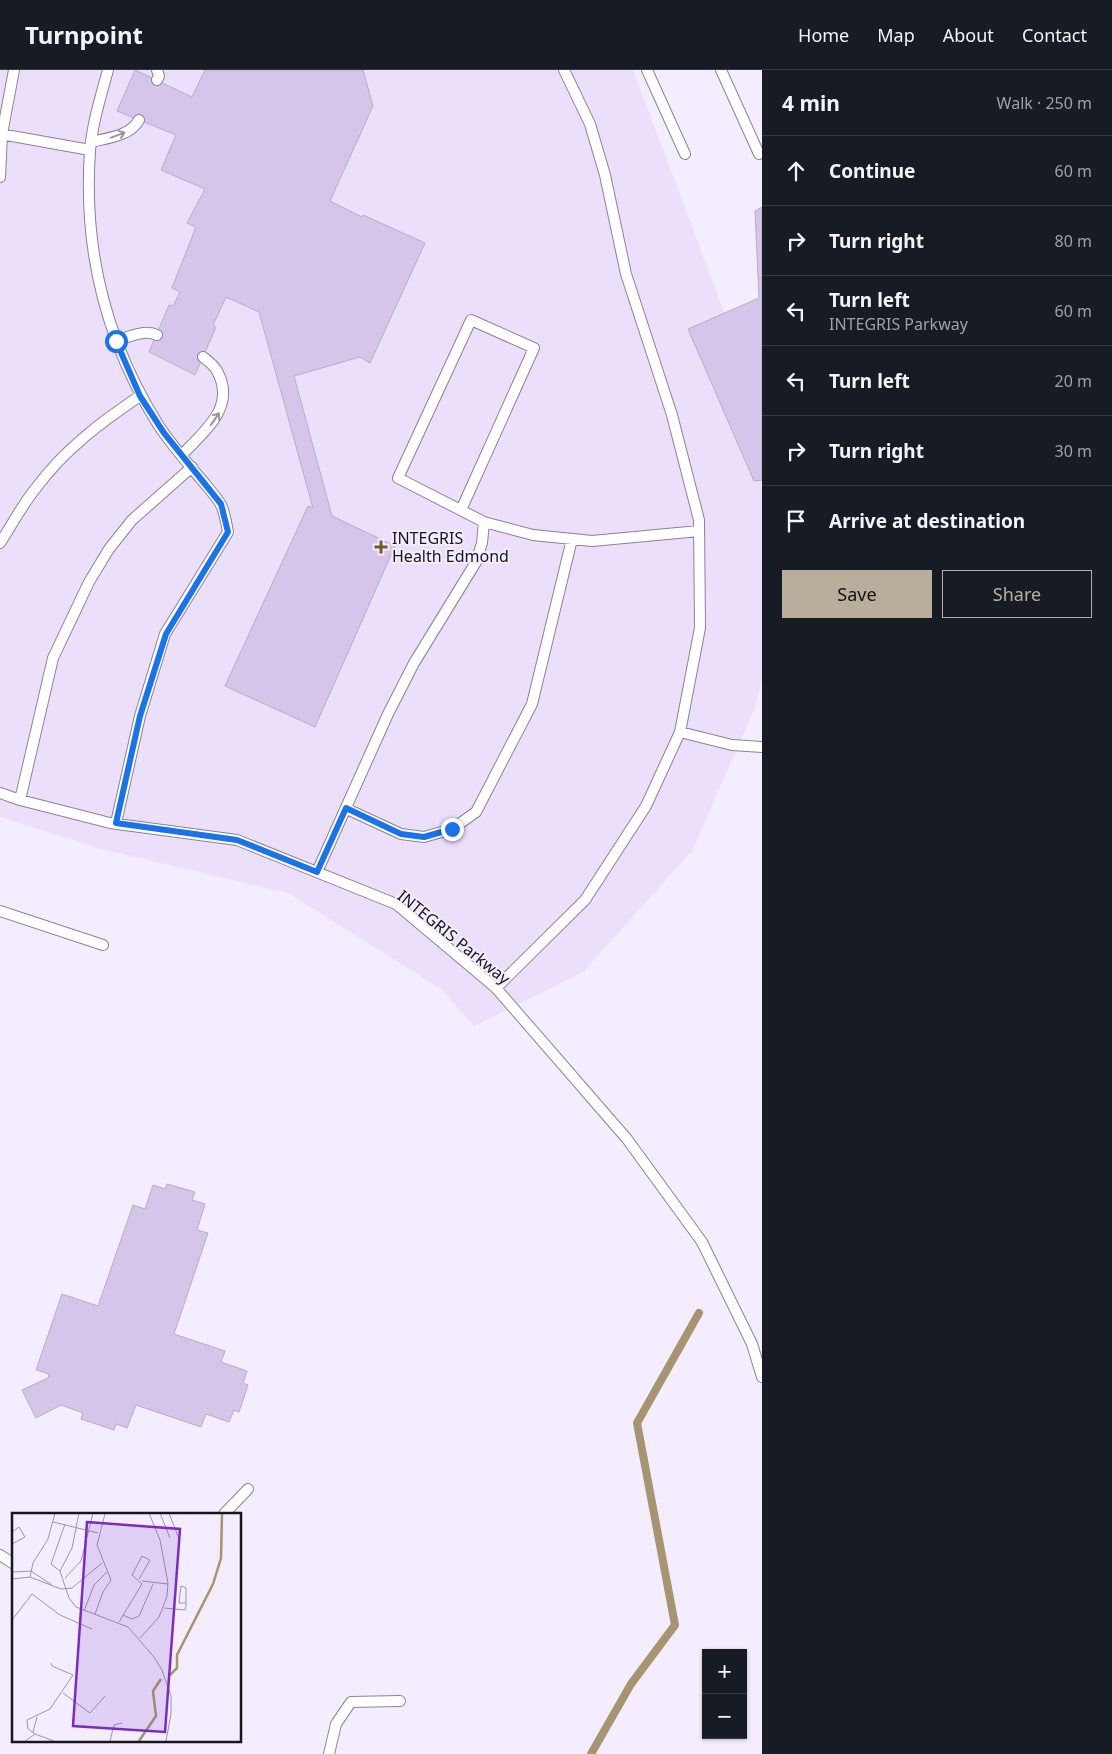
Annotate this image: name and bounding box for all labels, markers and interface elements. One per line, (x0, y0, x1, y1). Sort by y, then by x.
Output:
text: Turnpoint (25, 18, 143, 51)
text: Home (798, 23, 849, 47)
text: Map (877, 23, 915, 47)
text: About (943, 23, 994, 47)
text: Contact (1022, 23, 1087, 47)
text: 4 min (782, 89, 840, 117)
text: Walk · 250 m (997, 92, 1092, 114)
one-way arrow (109, 130, 125, 139)
icon: ahead (782, 157, 810, 185)
text: Continue (829, 158, 915, 184)
text: 60 m (1055, 160, 1092, 182)
icon: right (782, 227, 810, 255)
text: Turn right (829, 228, 924, 254)
text: 80 m (1055, 230, 1092, 252)
text: Turn left (829, 287, 910, 313)
icon: left (782, 297, 810, 325)
text: 60 m (1055, 300, 1092, 322)
text: INTEGRIS Parkway (829, 313, 968, 335)
route start (105, 330, 128, 353)
icon: left (782, 367, 810, 395)
text: Turn left (829, 368, 910, 394)
text: 20 m (1055, 370, 1092, 392)
one-way arrow (210, 412, 220, 426)
icon: right (782, 437, 810, 465)
text: Turn right (829, 438, 924, 464)
text: 30 m (1055, 440, 1092, 462)
icon: arrive (782, 507, 810, 535)
text: Arrive at destination (829, 508, 1025, 534)
place label: INTEGRIS Health Edmond (392, 527, 509, 567)
marker: INTEGRIS Health Edmond (374, 540, 388, 554)
button: Save (782, 570, 932, 618)
button: Share (942, 570, 1092, 618)
route end (441, 818, 464, 841)
street label: INTEGRIS Parkway (393, 885, 516, 990)
inset map (12, 1513, 241, 1742)
map controls (702, 1649, 747, 1739)
button: + (702, 1649, 747, 1694)
button: − (702, 1694, 747, 1739)

